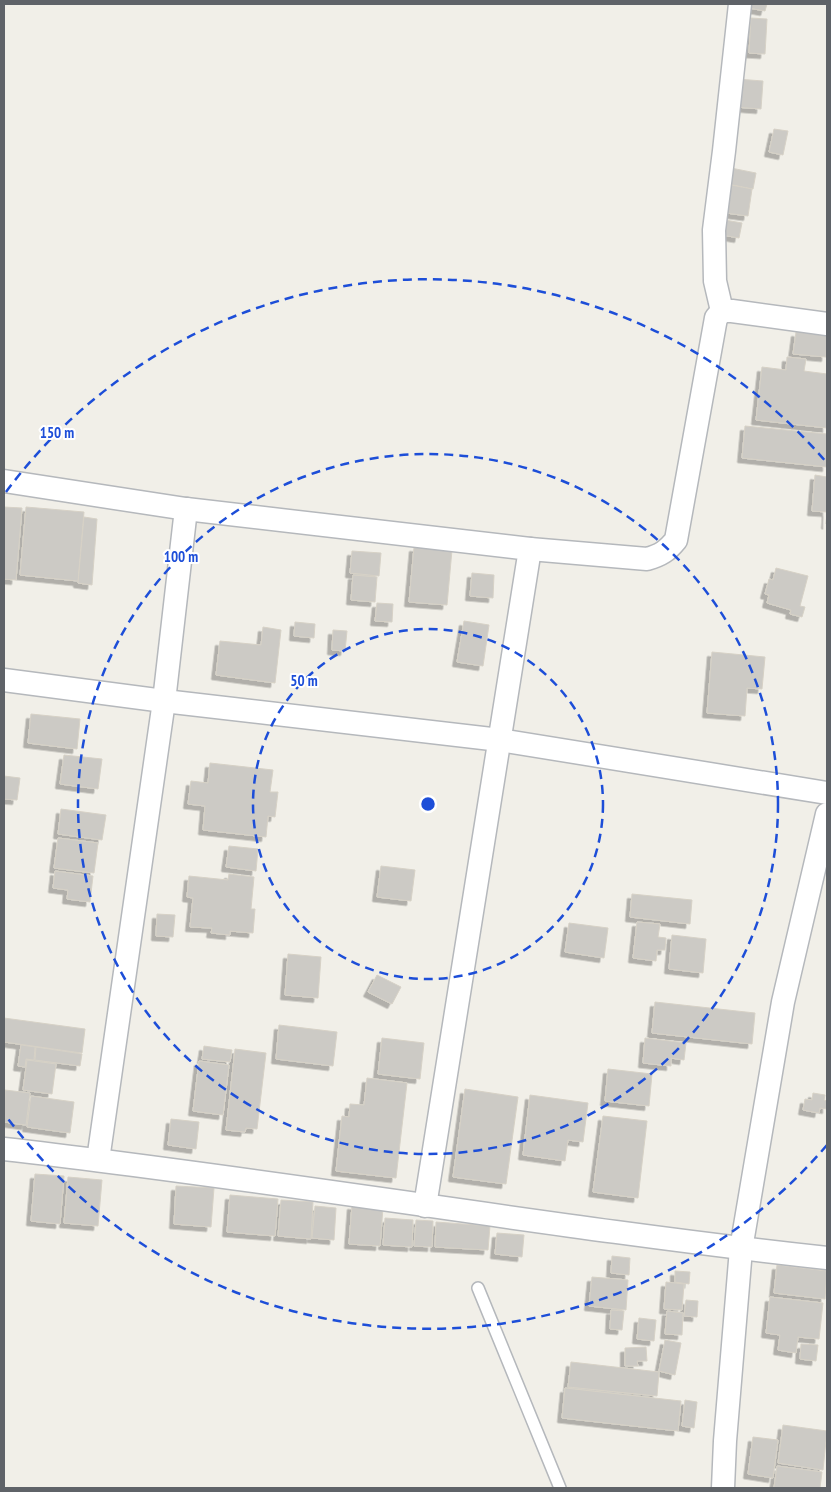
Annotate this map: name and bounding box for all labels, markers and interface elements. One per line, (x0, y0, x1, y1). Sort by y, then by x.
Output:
text: 150 m (40, 423, 74, 442)
text: 100 m (164, 547, 198, 566)
text: 50 m (290, 671, 318, 690)
centre of rings (419, 795, 437, 813)

